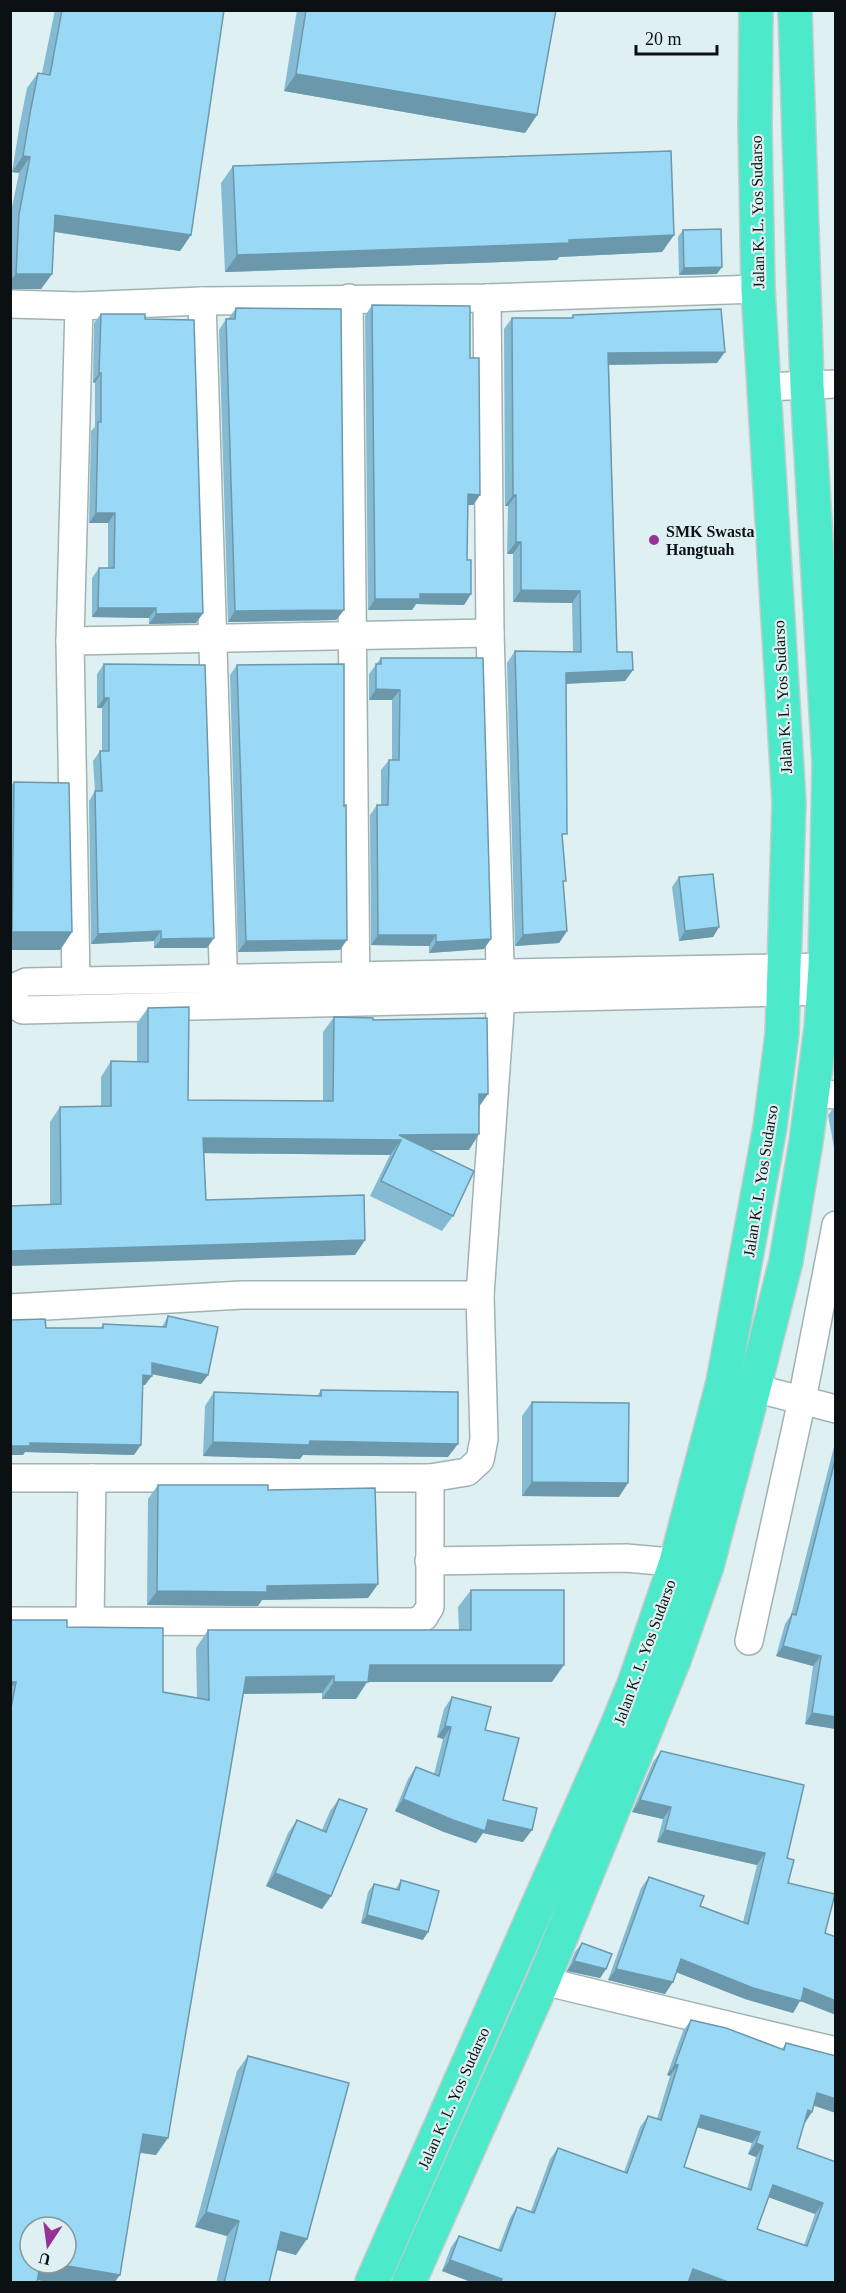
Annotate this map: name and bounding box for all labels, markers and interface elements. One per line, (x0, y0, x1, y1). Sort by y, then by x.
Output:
scale bar (636, 18, 717, 56)
text: 20 m (645, 29, 682, 49)
street label: Jalan K. L. Yos Sudarso (748, 135, 767, 289)
place label: SMK Swasta Hangtuah (666, 523, 754, 559)
marker: SMK Swasta Hangtuah (647, 533, 661, 547)
street label: Jalan K. L. Yos Sudarso (770, 620, 795, 774)
street label: Jalan K. L. Yos Sudarso (740, 1104, 781, 1258)
street label: Jalan K. L. Yos Sudarso (610, 1577, 679, 1727)
street label: Jalan K. L. Yos Sudarso (415, 2025, 492, 2172)
north arrow (18, 2215, 78, 2275)
text: U (37, 2249, 52, 2269)

